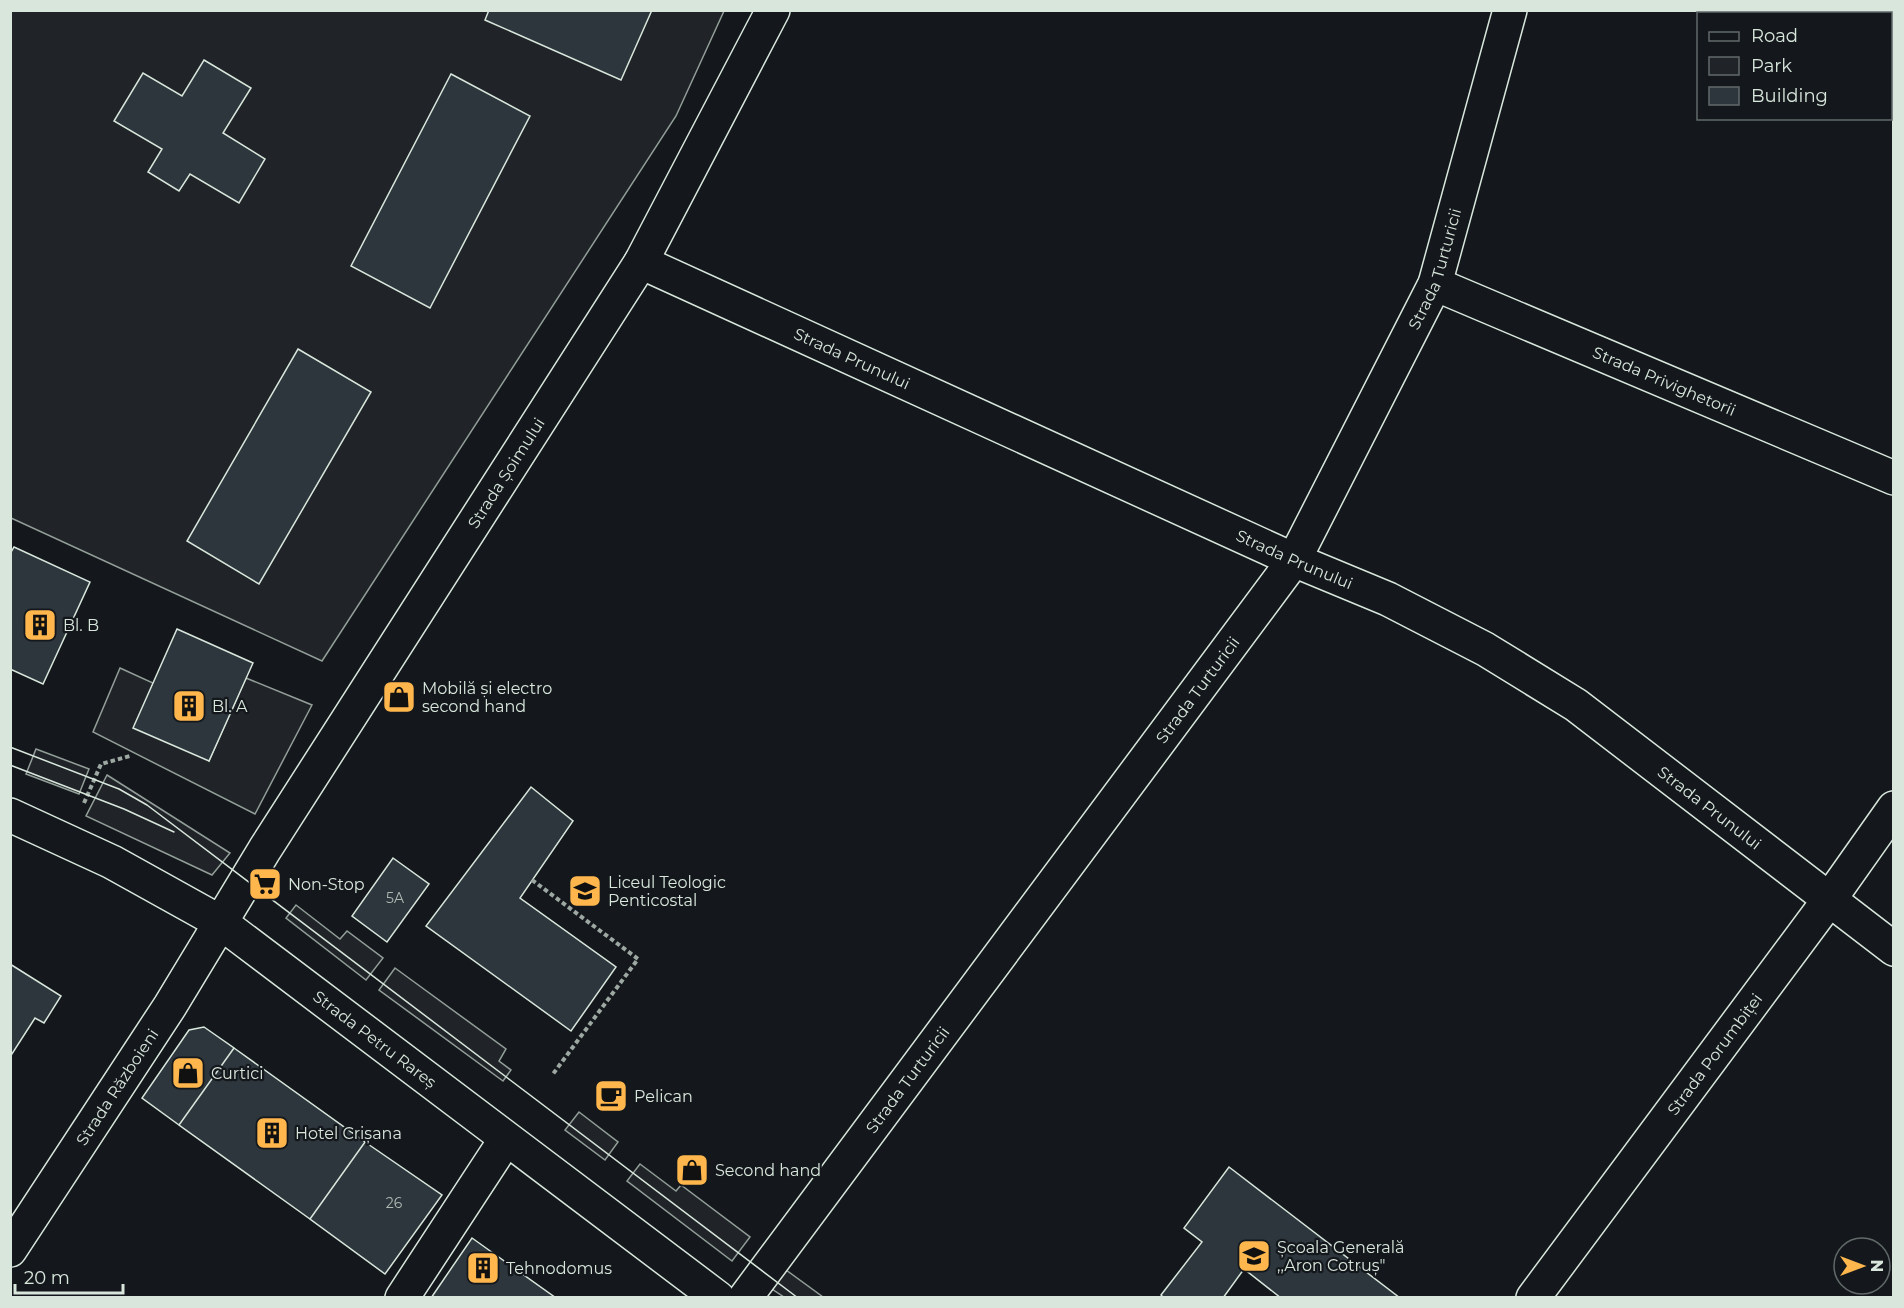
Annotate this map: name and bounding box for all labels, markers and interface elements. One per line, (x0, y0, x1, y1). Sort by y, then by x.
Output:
legend (1697, 12, 1892, 120)
text: Road (1751, 25, 1798, 47)
text: Park (1751, 55, 1792, 77)
text: Building (1751, 85, 1828, 107)
street label: Strada Turturicii (1404, 206, 1465, 333)
street label: Strada Prunului (791, 324, 913, 393)
street label: Strada Privighetorii (1590, 343, 1739, 420)
street label: Strada Șoimului (464, 414, 549, 532)
street label: Strada Prunului (1233, 526, 1356, 593)
building icon: Bl. B (22, 607, 58, 643)
place label: Bl. B (63, 616, 99, 635)
street label: Strada Turturicii (1152, 633, 1244, 747)
shop icon: Mobilă și electro second hand (381, 679, 417, 715)
place label: Mobilă și electro second hand (422, 679, 552, 716)
building icon: Bl. A (171, 688, 207, 724)
place label: Bl. A (212, 697, 248, 716)
street label: Strada Prunului (1654, 762, 1765, 854)
supermarket icon: Non-Stop (247, 866, 283, 902)
school or university icon: Liceul Teologic Penticostal (567, 873, 603, 909)
place label: Liceul Teologic Penticostal (608, 873, 726, 910)
place label: Non-Stop (288, 875, 365, 894)
house number: 5A (386, 889, 405, 907)
street label: Strada Petru Rareș (309, 987, 440, 1093)
street label: Strada Porumbiței (1663, 990, 1766, 1119)
street label: Strada Turturicii (862, 1023, 954, 1137)
street label: Strada Războieni (72, 1025, 162, 1149)
shop icon: Curtici (170, 1055, 206, 1091)
place label: Curtici (211, 1064, 263, 1083)
cafe icon: Pelican (593, 1078, 629, 1114)
place label: Pelican (634, 1087, 693, 1106)
building icon: Hotel Crișana (254, 1115, 290, 1151)
place label: Hotel Crișana (295, 1124, 402, 1144)
shop icon: Second hand (674, 1152, 710, 1188)
place label: Second hand (715, 1161, 821, 1180)
house number: 26 (386, 1194, 403, 1212)
north arrow (1832, 1236, 1892, 1296)
school or university icon: Școala Generală ,,Aron Cotruș" (1236, 1238, 1272, 1274)
place label: Școala Generală ,,Aron Cotruș" (1277, 1238, 1405, 1276)
building icon: Tehnodomus (465, 1250, 501, 1286)
scale bar (15, 1257, 123, 1295)
place label: Tehnodomus (506, 1259, 612, 1278)
text: N (1867, 1260, 1886, 1272)
text: 20 m (24, 1267, 70, 1289)

